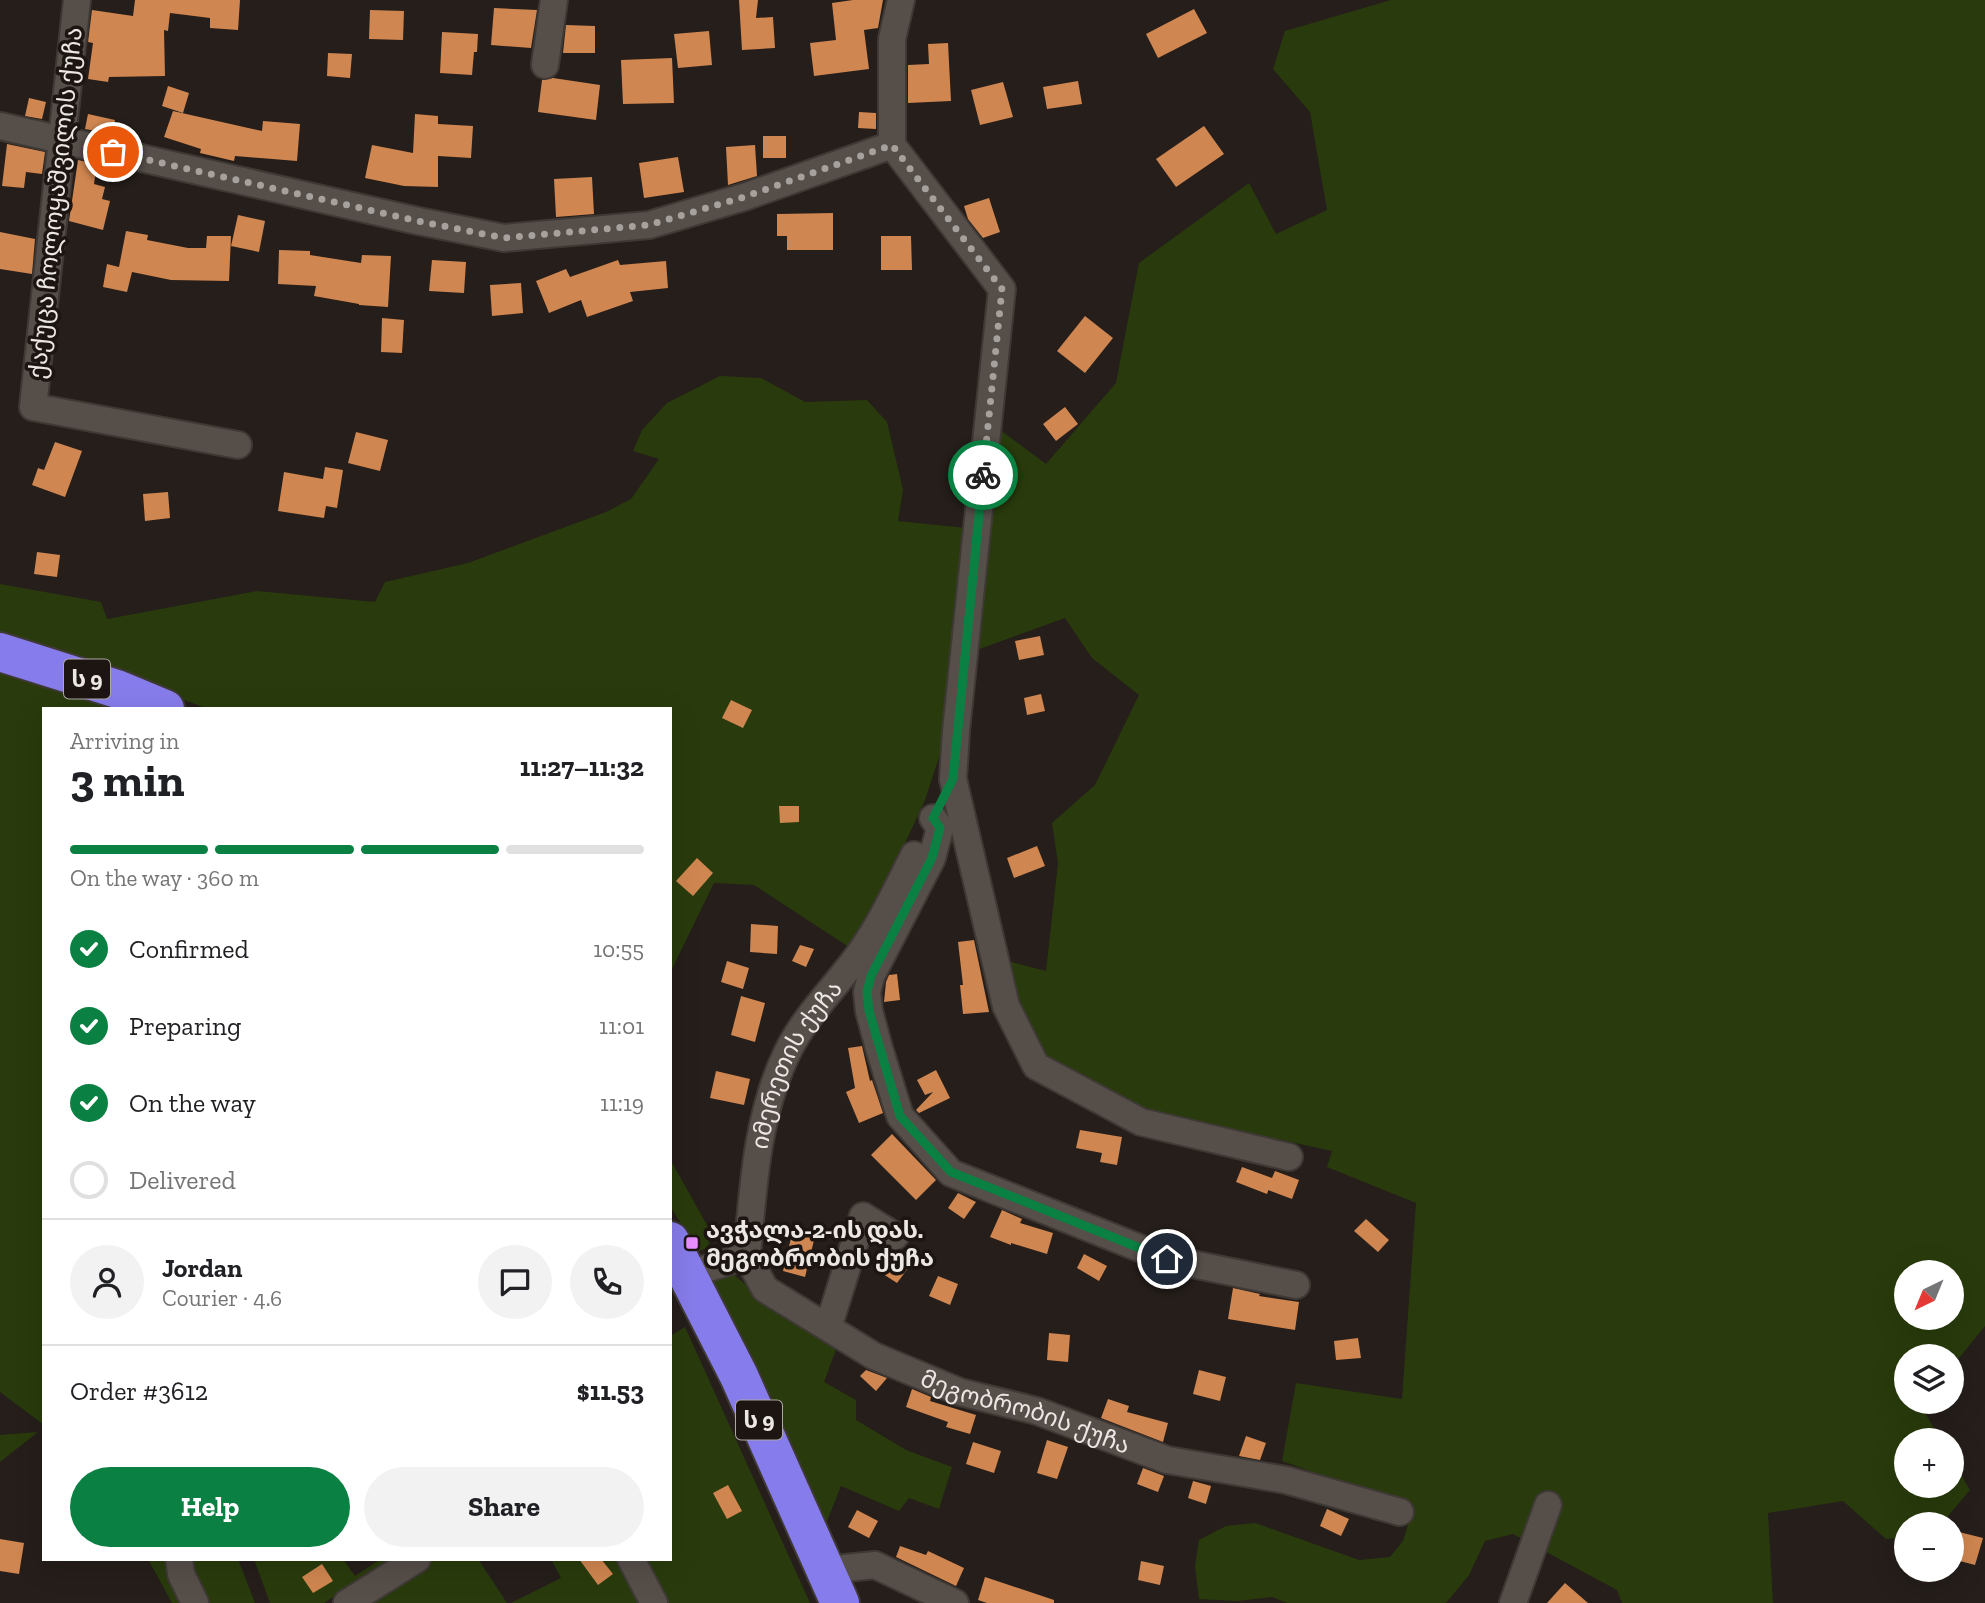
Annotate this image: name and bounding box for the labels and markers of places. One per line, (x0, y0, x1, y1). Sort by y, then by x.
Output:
pin (83, 122, 143, 182)
place label: ავჭალა-2-ის დას. მეგობრობის ქუჩა (706, 1215, 934, 1272)
pin (1137, 1229, 1197, 1289)
marker: ავჭალა-2-ის დას. მეგობრობის ქუჩა (684, 1235, 700, 1251)

